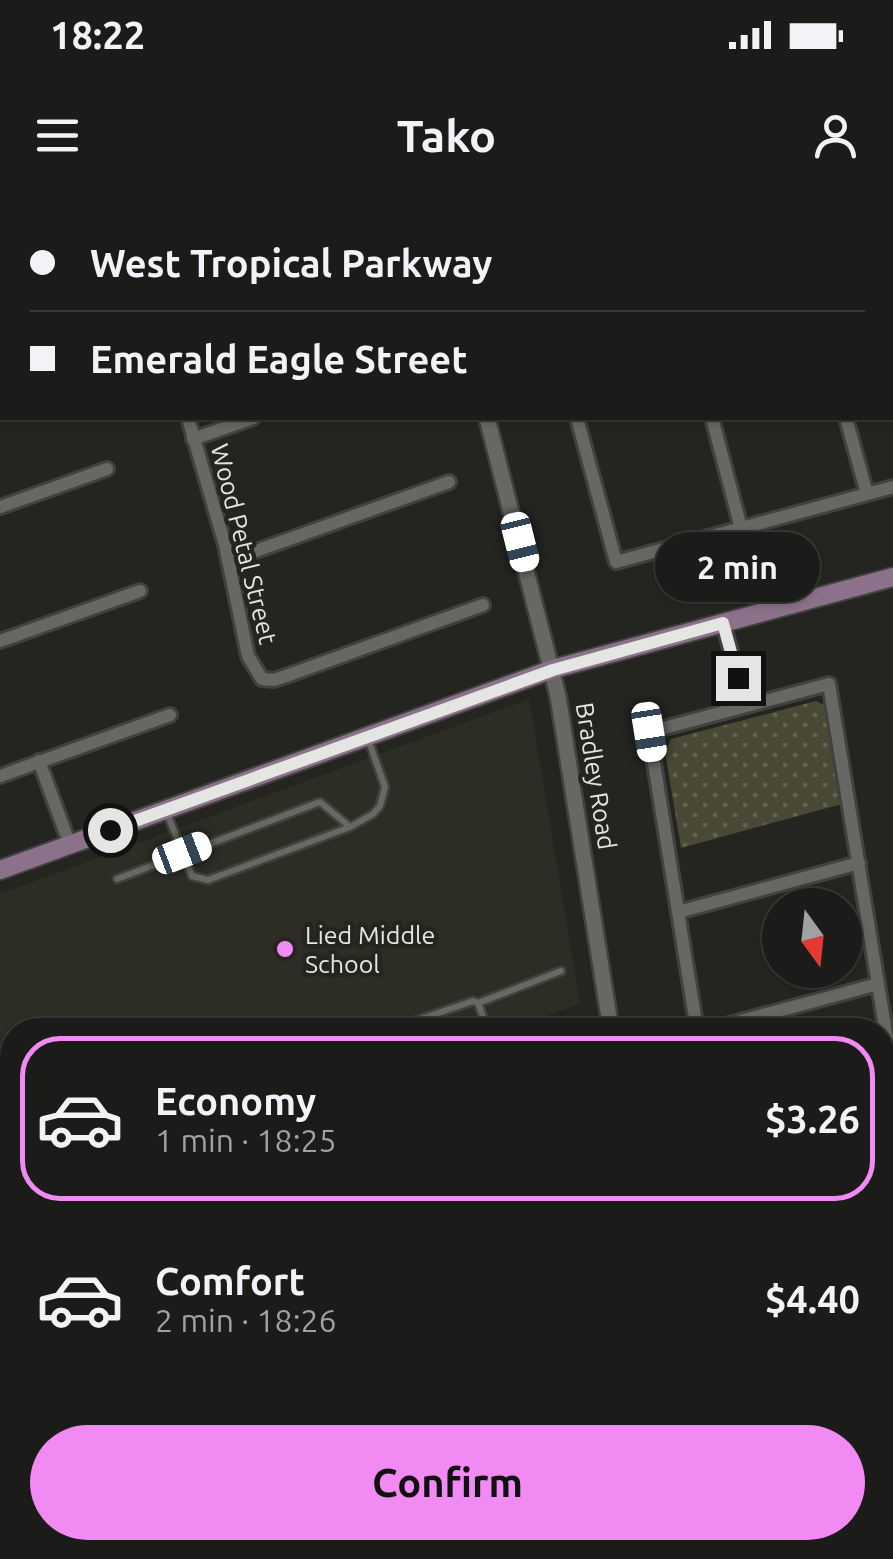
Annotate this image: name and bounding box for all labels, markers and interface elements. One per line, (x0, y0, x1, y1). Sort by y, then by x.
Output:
text: 18:22 (50, 14, 145, 56)
icon: menu (30, 108, 85, 163)
icon: person (808, 108, 863, 163)
text: Tako (397, 110, 496, 161)
text: West Tropical Parkway (90, 242, 492, 284)
text: Emerald Eagle Street (90, 338, 468, 380)
street label: Wood Petal Street (206, 441, 282, 647)
car (498, 509, 542, 575)
callout: 2 min (656, 533, 820, 603)
text: 2 min (697, 549, 778, 585)
route end (716, 656, 761, 701)
street label: Bradley Road (571, 700, 621, 852)
car (629, 700, 669, 764)
route start (88, 808, 133, 853)
car (149, 828, 215, 878)
north arrow (762, 888, 862, 988)
map controls (762, 888, 862, 988)
place label: Lied Middle School (305, 921, 435, 978)
marker: Lied Middle School (274, 938, 296, 960)
icon: car (35, 1074, 125, 1164)
text: Economy (155, 1080, 316, 1122)
text: $3.26 (765, 1098, 860, 1140)
text: 1 min · 18:25 (155, 1122, 337, 1158)
icon: car (35, 1254, 125, 1344)
text: Comfort (155, 1260, 305, 1302)
text: $4.40 (765, 1278, 860, 1320)
text: 2 min · 18:26 (155, 1302, 337, 1338)
button: Confirm (30, 1425, 865, 1540)

